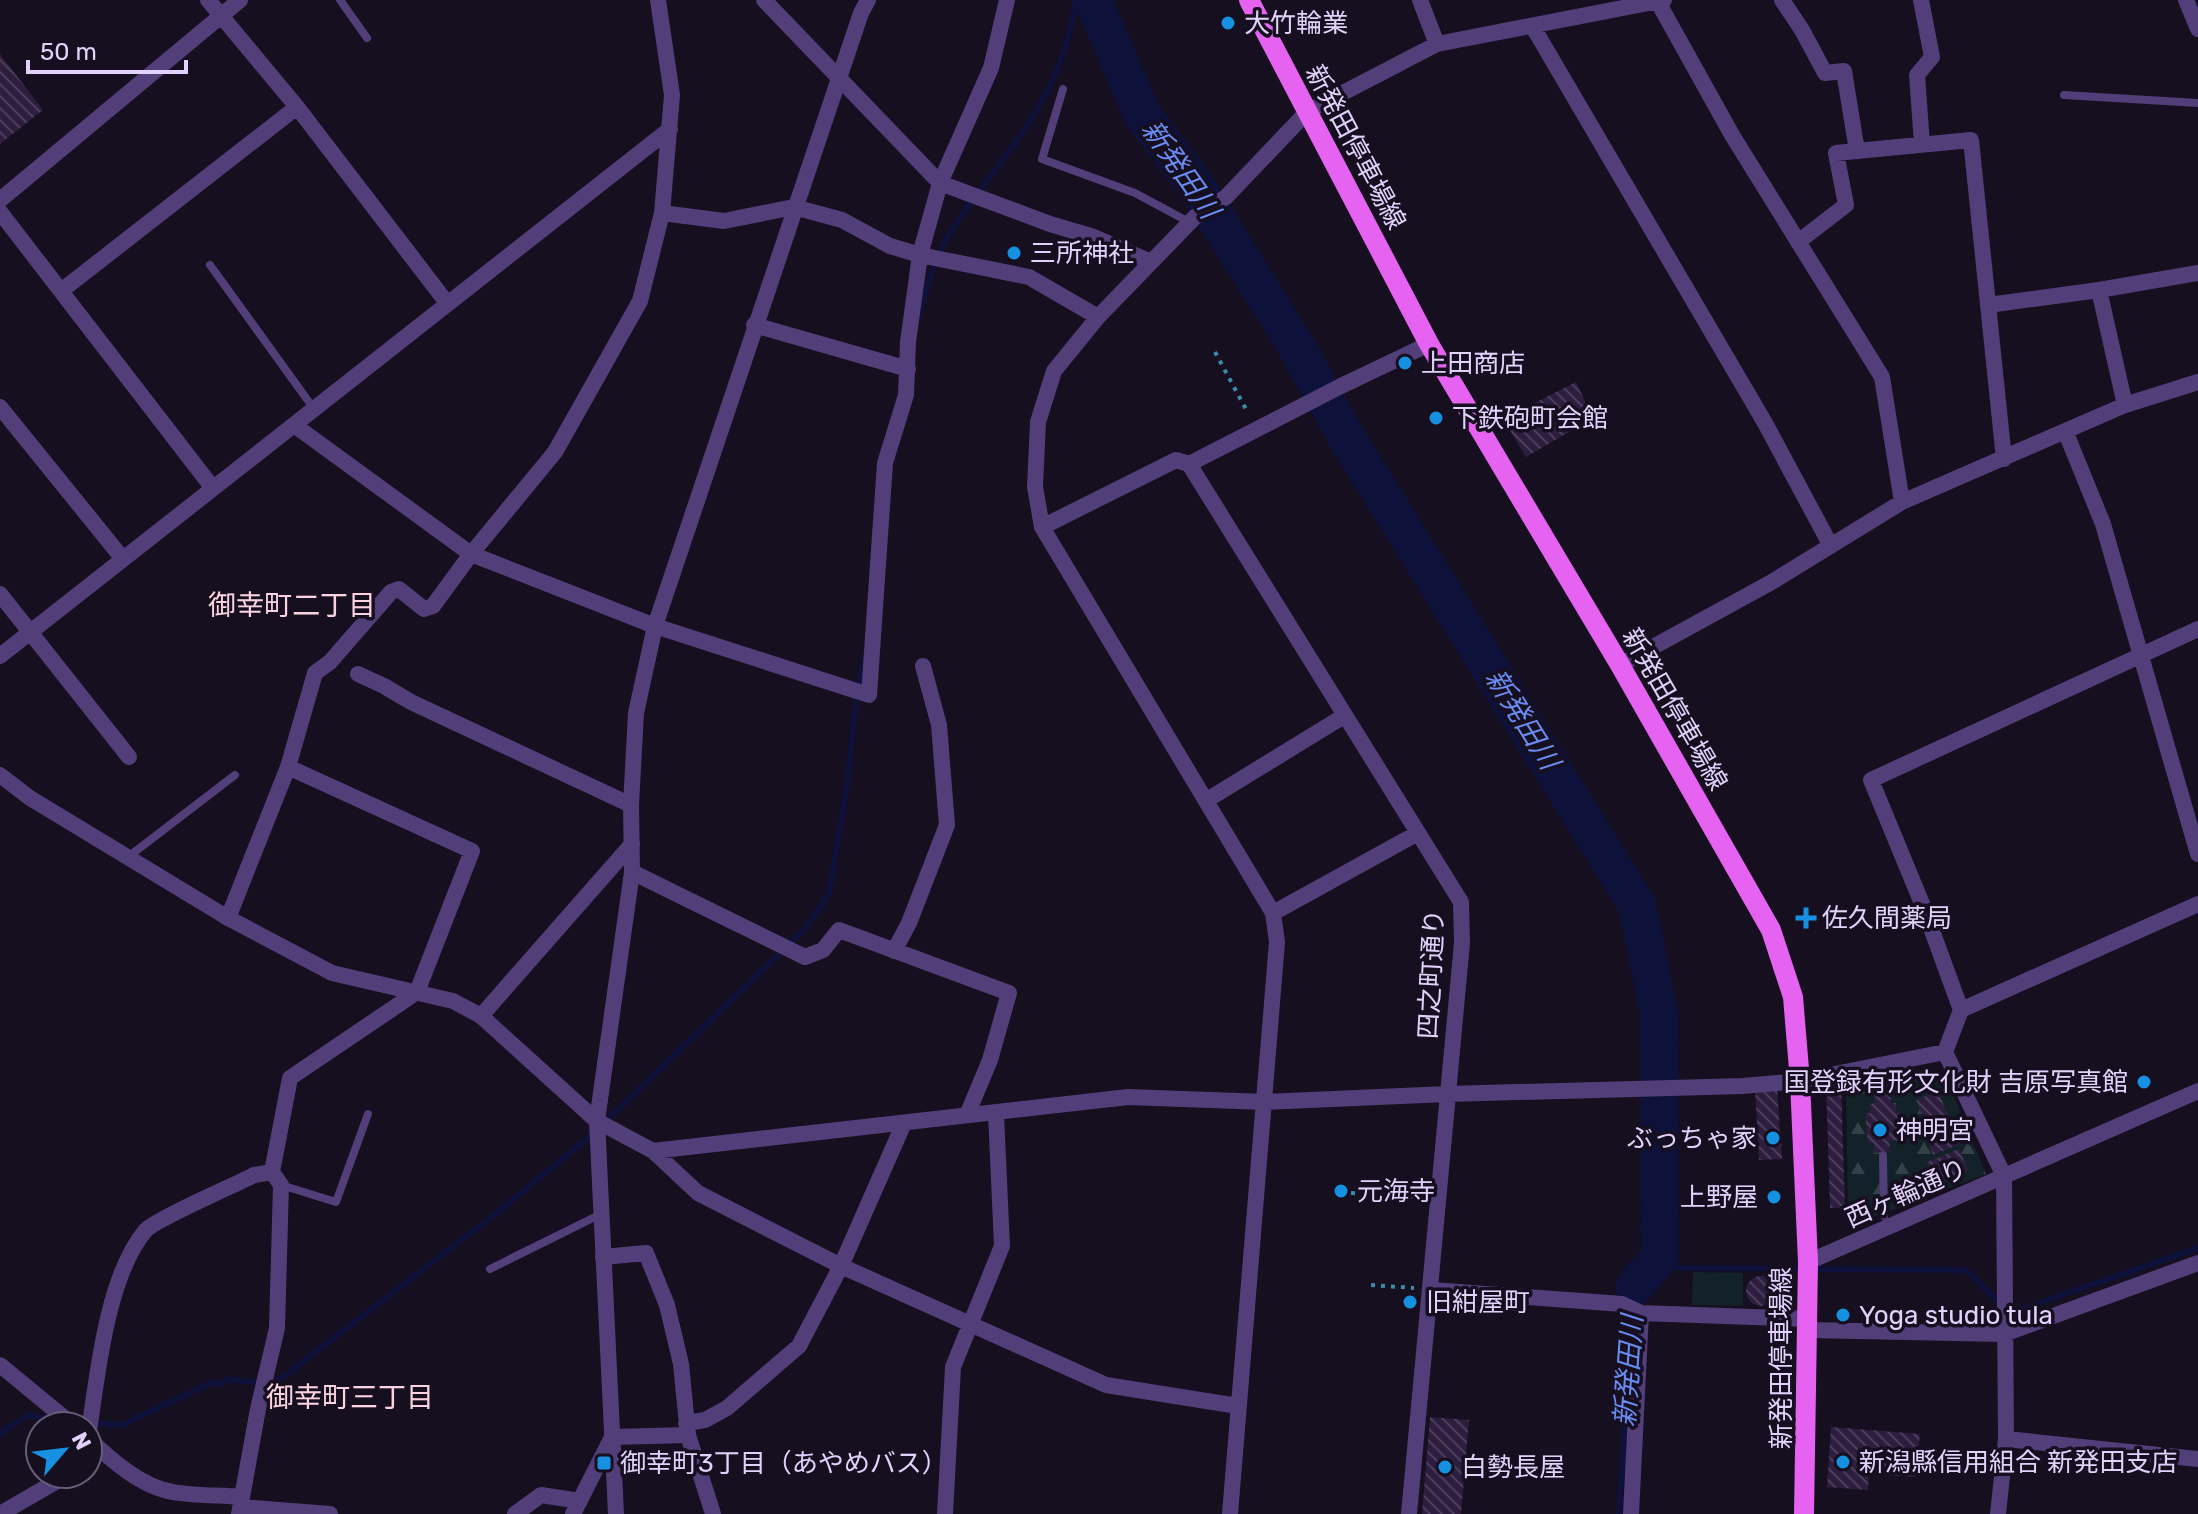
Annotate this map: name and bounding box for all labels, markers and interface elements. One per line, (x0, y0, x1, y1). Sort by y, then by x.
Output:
place label: 大竹輪業 (1244, 8, 1348, 39)
marker: 大竹輪業 (1219, 14, 1237, 32)
scale bar (28, 24, 186, 74)
text: 50 m (40, 38, 97, 66)
street label: 新発田停車場線 (1299, 60, 1412, 235)
water label: 新発田川 (1135, 114, 1228, 227)
place label: 三所神社 (1030, 238, 1134, 269)
marker: 三所神社 (1005, 244, 1023, 262)
place label: 上田商店 (1421, 348, 1525, 379)
marker: 上田商店 (1396, 354, 1414, 372)
place label: 下鉄砲町会館 (1452, 403, 1608, 434)
marker: 下鉄砲町会館 (1427, 409, 1445, 427)
district label: 御幸町二丁目 (208, 589, 376, 622)
street label: 新発田停車場線 (1616, 623, 1733, 796)
water label: 新発田川 (1479, 663, 1568, 778)
place label: 佐久間薬局 (1822, 903, 1952, 934)
street label: 四之町通り (1413, 908, 1450, 1040)
marker: 佐久間薬局 (1797, 909, 1815, 927)
place label: 国登録有形文化財 吉原写真館 (1784, 1067, 2128, 1098)
marker: 国登録有形文化財 吉原写真館 (2135, 1073, 2153, 1091)
place label: 神明宮 (1896, 1115, 1974, 1146)
marker: 神明宮 (1871, 1121, 1889, 1139)
place label: ぶっちゃ家 (1627, 1123, 1757, 1154)
marker: ぶっちゃ家 (1764, 1129, 1782, 1147)
street label: 西ヶ輪通り (1841, 1153, 1972, 1234)
place label: 元海寺 (1357, 1176, 1435, 1207)
marker: 元海寺 (1332, 1182, 1350, 1200)
place label: 上野屋 (1680, 1182, 1758, 1213)
marker: 上野屋 (1765, 1188, 1783, 1206)
street label: 新発田停車場線 (1766, 1267, 1797, 1449)
place label: 旧紺屋町 (1426, 1287, 1530, 1318)
marker: 旧紺屋町 (1401, 1293, 1419, 1311)
place label: Yoga studio tula (1859, 1300, 2053, 1331)
marker: Yoga studio tula (1834, 1306, 1852, 1324)
water label: 新発田川 (1608, 1311, 1649, 1428)
district label: 御幸町三丁目 (266, 1381, 434, 1414)
north arrow (24, 1410, 104, 1490)
text: N (66, 1428, 97, 1454)
place label: 新潟縣信用組合 新発田支店 (1859, 1447, 2177, 1478)
place label: 御幸町3丁目（あやめバス） (620, 1448, 948, 1479)
place label: 白勢長屋 (1461, 1452, 1565, 1483)
marker: 新潟縣信用組合 新発田支店 (1834, 1453, 1852, 1471)
marker: 御幸町3丁目（あやめバス） (595, 1454, 613, 1472)
marker: 白勢長屋 (1436, 1458, 1454, 1476)

